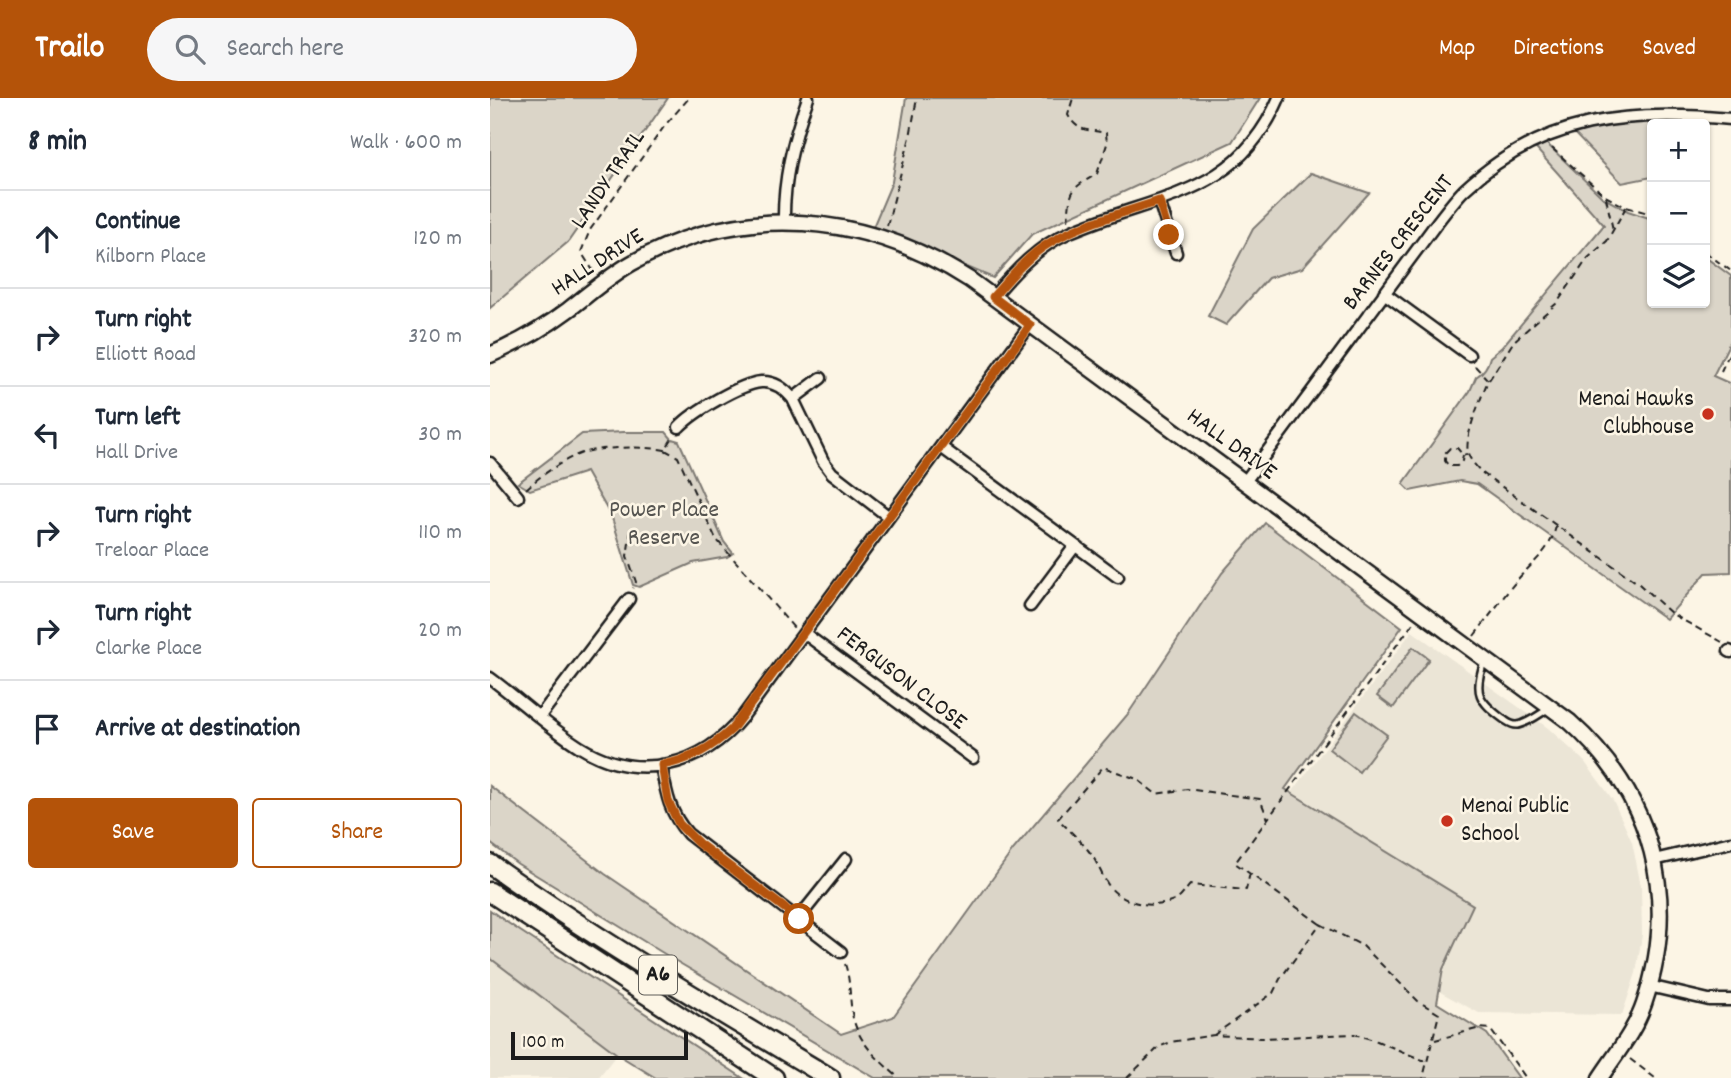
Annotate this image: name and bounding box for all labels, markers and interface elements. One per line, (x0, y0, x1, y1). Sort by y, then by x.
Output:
search box (147, 18, 637, 81)
text: Trailo (35, 26, 105, 73)
icon: search (171, 30, 209, 68)
text: Search here (227, 31, 344, 68)
text: Map (1439, 32, 1475, 66)
text: Directions (1513, 32, 1604, 66)
text: Saved (1642, 32, 1696, 66)
map controls (1647, 119, 1710, 308)
button: + (1647, 119, 1710, 182)
text: 8 min (28, 122, 87, 165)
street label: LANDY TRAIL (563, 123, 655, 236)
text: Walk · 600 m (350, 127, 462, 160)
street label: BARNES CRESCENT (1335, 168, 1463, 318)
button: − (1647, 182, 1710, 245)
text: Continue (95, 204, 180, 241)
route end (1153, 219, 1184, 250)
icon: ahead (28, 220, 66, 258)
street label: HALL DRIVE (545, 220, 651, 306)
text: 120 m (413, 223, 462, 256)
text: Kilborn Place (95, 241, 206, 274)
button: layers (1647, 245, 1710, 308)
text: Turn right (95, 302, 192, 339)
icon: right (28, 318, 66, 356)
text: 320 m (408, 321, 462, 354)
text: Elliott Road (95, 339, 196, 372)
place label: Menai Hawks Clubhouse (1578, 383, 1694, 445)
text: Turn left (95, 400, 181, 437)
street label: HALL DRIVE (1179, 401, 1283, 490)
marker: Menai Hawks Clubhouse (1700, 406, 1716, 422)
icon: left (28, 416, 66, 454)
text: 30 m (418, 419, 462, 452)
text: Hall Drive (95, 437, 178, 470)
park label: Power Place Reserve (609, 494, 719, 556)
text: Turn right (95, 498, 192, 535)
icon: right (28, 514, 66, 552)
text: 110 m (418, 517, 462, 550)
text: Treloar Place (95, 535, 209, 568)
text: Turn right (95, 596, 192, 633)
icon: right (28, 612, 66, 650)
text: 20 m (418, 615, 462, 648)
street label: FERGUSON CLOSE (829, 619, 973, 739)
text: Clarke Place (95, 633, 202, 666)
icon: arrive (28, 710, 66, 748)
text: Arrive at destination (95, 711, 300, 748)
place label: Menai Public School (1461, 790, 1569, 852)
button: Save (28, 798, 238, 868)
button: Share (252, 798, 462, 868)
marker: Menai Public School (1439, 813, 1455, 829)
route start (783, 903, 814, 934)
road number: A6 (639, 956, 677, 995)
scale bar (511, 1029, 688, 1061)
text: 100 m (522, 1030, 564, 1057)

